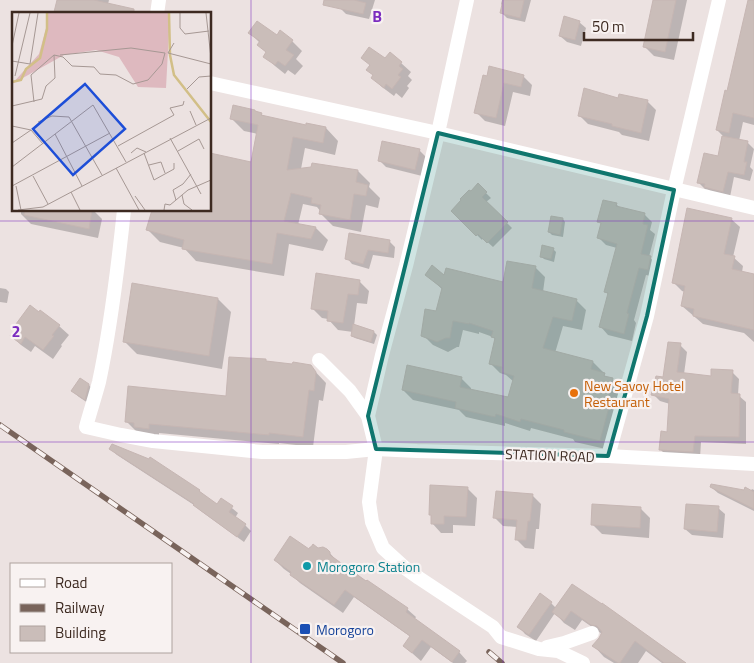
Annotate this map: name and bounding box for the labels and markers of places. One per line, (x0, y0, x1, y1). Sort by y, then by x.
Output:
place label: New Savoy Hotel Restaurant (584, 375, 684, 412)
marker: New Savoy Hotel Restaurant (568, 387, 580, 399)
place label: Morogoro Station (317, 556, 420, 577)
marker: Morogoro Station (301, 560, 313, 572)
place label: Morogoro (316, 619, 374, 640)
marker: Morogoro (298, 622, 312, 636)

